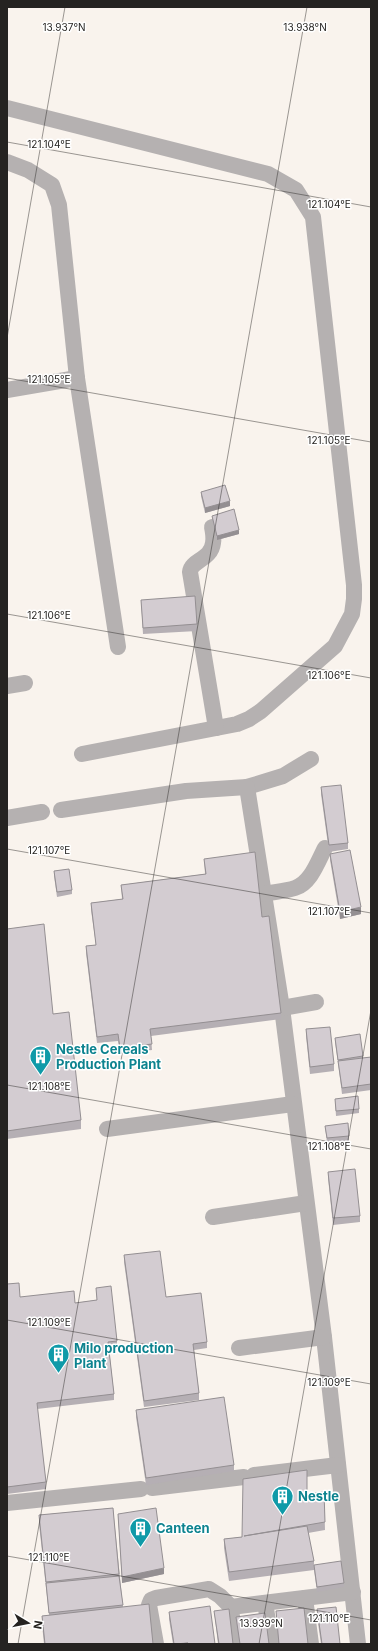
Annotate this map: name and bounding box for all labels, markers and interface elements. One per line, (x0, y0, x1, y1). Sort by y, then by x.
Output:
text: 13.937°N (43, 21, 85, 33)
text: 13.938°N (283, 21, 327, 33)
text: 121.104°E (27, 138, 71, 150)
text: 121.104°E (307, 198, 351, 210)
text: 121.105°E (27, 373, 71, 385)
text: 121.105°E (307, 434, 351, 446)
text: 121.106°E (27, 609, 71, 621)
text: 121.106°E (307, 669, 351, 681)
text: 121.107°E (28, 844, 70, 856)
text: 121.107°E (308, 905, 350, 917)
place label: Nestle Cereals Production Plant (56, 1041, 161, 1072)
building icon: Nestle Cereals Production Plant (28, 1043, 54, 1076)
text: 121.108°E (27, 1080, 71, 1092)
text: 121.108°E (307, 1140, 351, 1152)
text: 121.109°E (27, 1316, 71, 1328)
place label: Milo production Plant (74, 1340, 174, 1371)
building icon: Milo production Plant (46, 1342, 72, 1375)
text: 121.109°E (307, 1376, 351, 1388)
building icon: Nestle (270, 1483, 296, 1516)
place label: Nestle (298, 1488, 339, 1504)
building icon: Canteen (127, 1515, 153, 1548)
place label: Canteen (156, 1520, 209, 1536)
text: 121.110°E (28, 1551, 70, 1563)
north arrow (8, 1603, 48, 1643)
text: 121.110°E (308, 1612, 350, 1624)
text: 13.939°N (239, 1617, 283, 1629)
text: N (30, 1619, 45, 1630)

